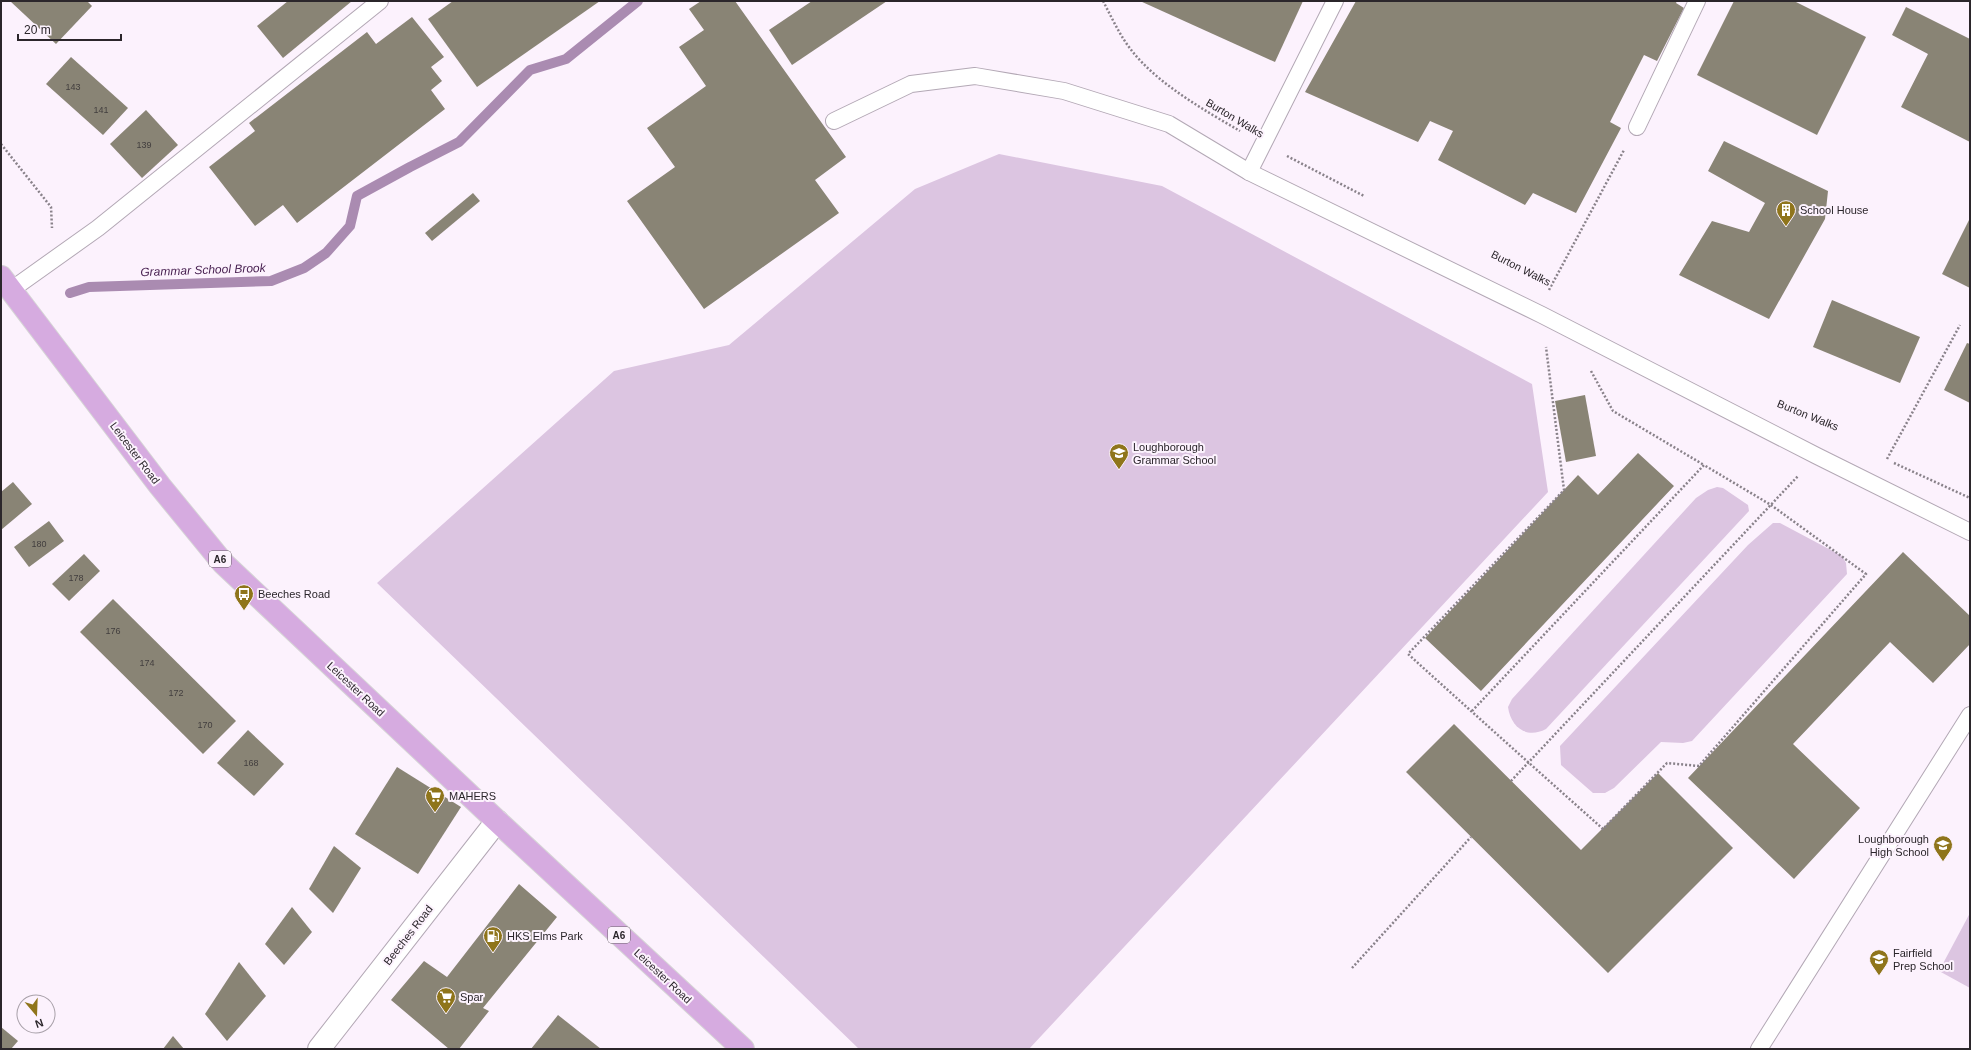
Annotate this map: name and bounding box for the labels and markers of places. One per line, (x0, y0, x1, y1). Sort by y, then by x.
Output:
building icon: School House (1775, 199, 1797, 227)
place label: School House (1800, 204, 1869, 216)
place label: Loughborough Grammar School (1133, 441, 1216, 466)
school or university icon: Loughborough Grammar School (1108, 442, 1130, 470)
bus stop icon: Beeches Road (233, 583, 255, 611)
place label: Beeches Road (258, 588, 330, 600)
supermarket icon: MAHERS (424, 785, 446, 813)
place label: MAHERS (449, 790, 496, 802)
place label: Loughborough High School (1858, 833, 1929, 858)
school or university icon: Loughborough High School (1932, 834, 1954, 862)
fuel station icon: HKS Elms Park (482, 925, 504, 953)
place label: HKS Elms Park (507, 930, 583, 942)
place label: Fairfield Prep School (1893, 947, 1953, 972)
school or university icon: Fairfield Prep School (1868, 948, 1890, 976)
supermarket icon: Spar (435, 986, 457, 1014)
place label: Spar (460, 991, 484, 1003)

